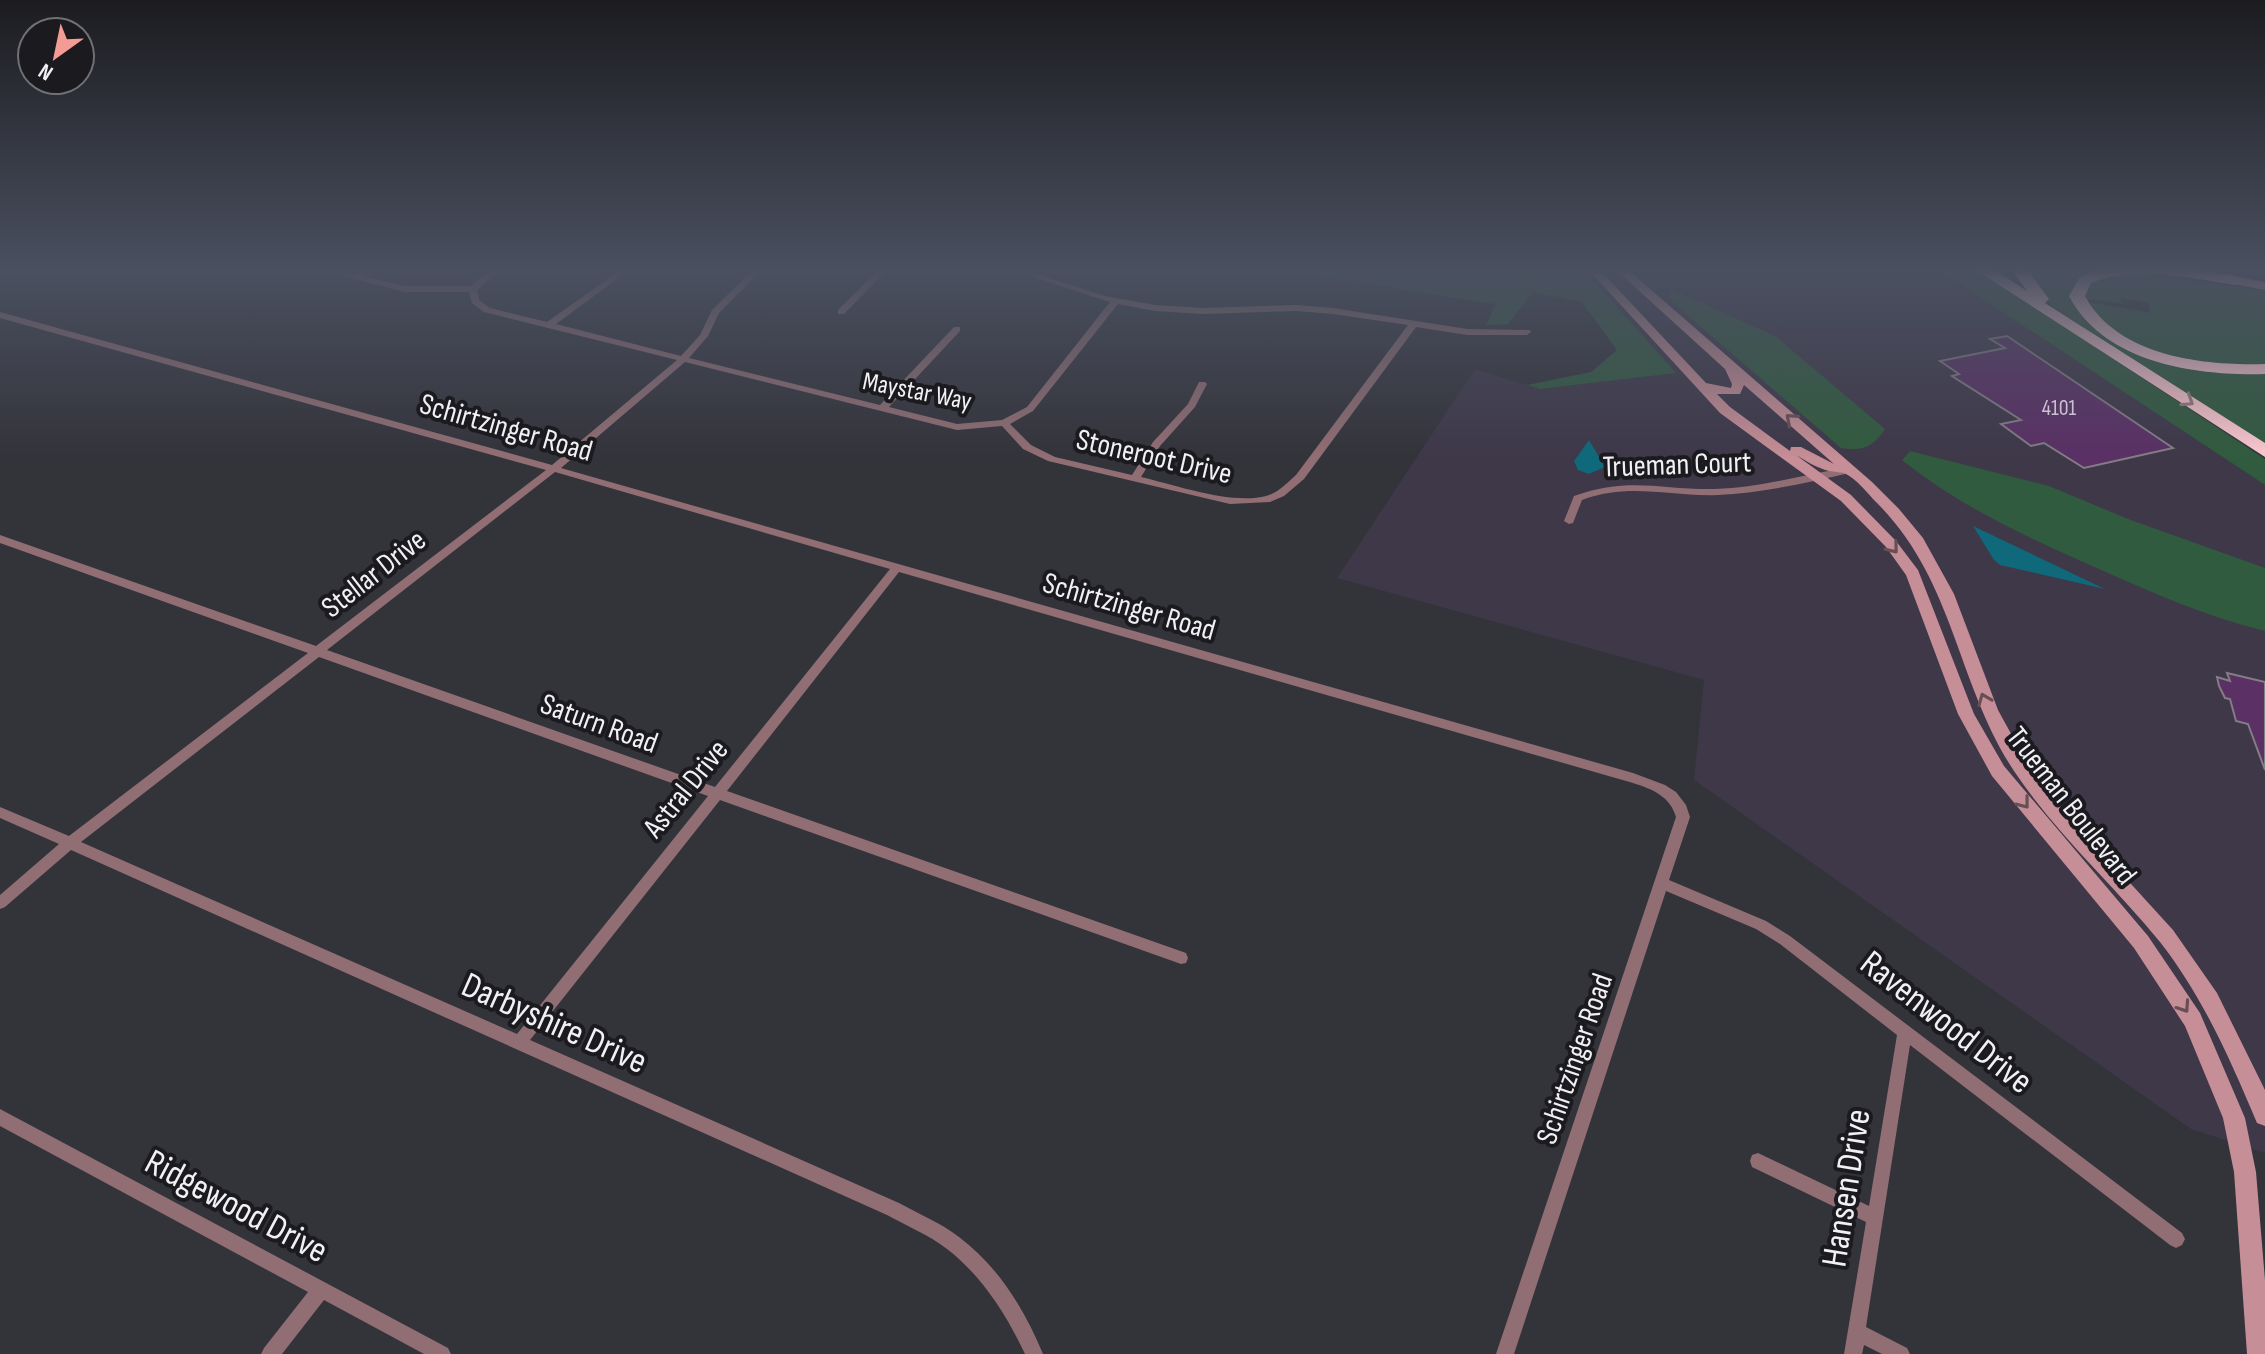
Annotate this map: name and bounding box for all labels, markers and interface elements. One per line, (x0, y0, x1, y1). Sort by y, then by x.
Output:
north arrow (16, 16, 96, 96)
text: N (34, 57, 58, 86)
street label: Maystar Way (860, 366, 974, 418)
street label: Schirtzinger Road (415, 386, 597, 470)
one-way arrow (2179, 391, 2194, 406)
house number: 4101 (2042, 395, 2077, 422)
one-way arrow (1786, 415, 1801, 429)
street label: Stoneroot Drive (1073, 422, 1235, 492)
street label: Trueman Court (1602, 444, 1752, 486)
street label: Stellar Drive (315, 522, 433, 626)
one-way arrow (1883, 539, 1898, 553)
street label: Schirtzinger Road (1038, 565, 1220, 649)
street label: Saturn Road (535, 686, 663, 762)
one-way arrow (1977, 693, 1994, 707)
street label: Trueman Boulevard (1998, 720, 2144, 892)
street label: Astral Drive (635, 733, 736, 846)
one-way arrow (2014, 794, 2028, 809)
street label: Ravenwood Drive (1851, 942, 2041, 1104)
street label: Darbyshire Drive (455, 964, 653, 1084)
street label: Schirtzinger Road (1529, 969, 1621, 1149)
one-way arrow (2174, 998, 2189, 1012)
street label: Hansen Drive (1813, 1106, 1881, 1270)
street label: Ridgewood Drive (137, 1141, 335, 1273)

